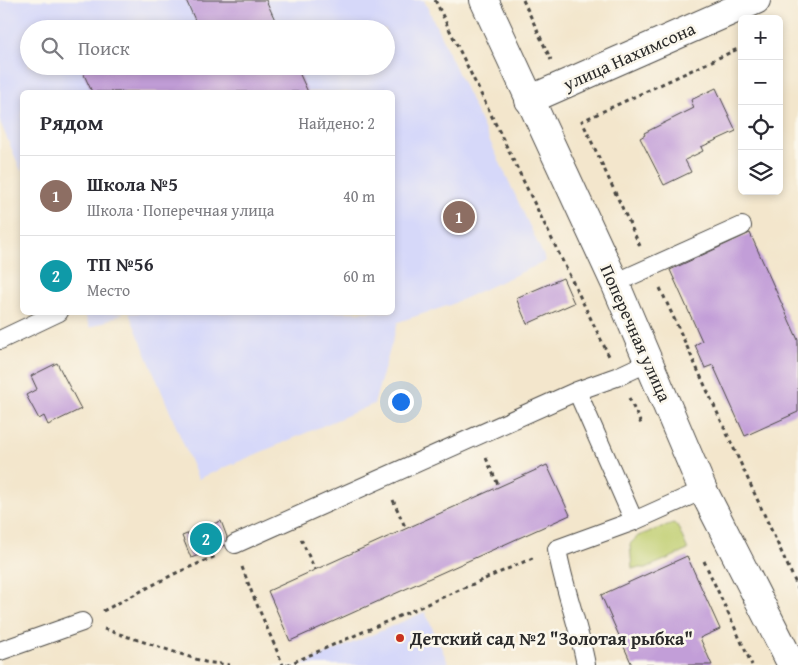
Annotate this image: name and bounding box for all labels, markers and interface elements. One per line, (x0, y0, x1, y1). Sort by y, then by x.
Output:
street label: улица Нахимсона (558, 15, 700, 98)
map controls (738, 15, 783, 195)
button: + (738, 15, 783, 60)
search box (20, 20, 395, 75)
icon: search (38, 34, 66, 62)
text: Поиск (78, 34, 130, 62)
button: − (738, 60, 783, 105)
button: locate (738, 105, 783, 150)
text: Рядом (40, 107, 103, 138)
text: Найдено: 2 (298, 111, 375, 135)
button: layers (738, 150, 783, 195)
text: Школа №5 (87, 170, 178, 198)
text: 1 (52, 184, 60, 208)
text: 40 m (343, 184, 375, 208)
text: Школа · Поперечная улица (87, 198, 274, 222)
pin: 1 (443, 198, 475, 236)
text: ТП №56 (87, 250, 154, 278)
street label: Поперечная улица (594, 260, 679, 406)
text: 2 (52, 264, 60, 288)
text: 60 m (343, 264, 375, 288)
text: Место (87, 278, 130, 302)
your location (388, 389, 414, 415)
pin: 2 (190, 520, 222, 558)
place label: Детский сад №2 "Золотая рыбка" (409, 625, 693, 652)
marker: Детский сад №2 "Золотая рыбка" (394, 632, 406, 644)

